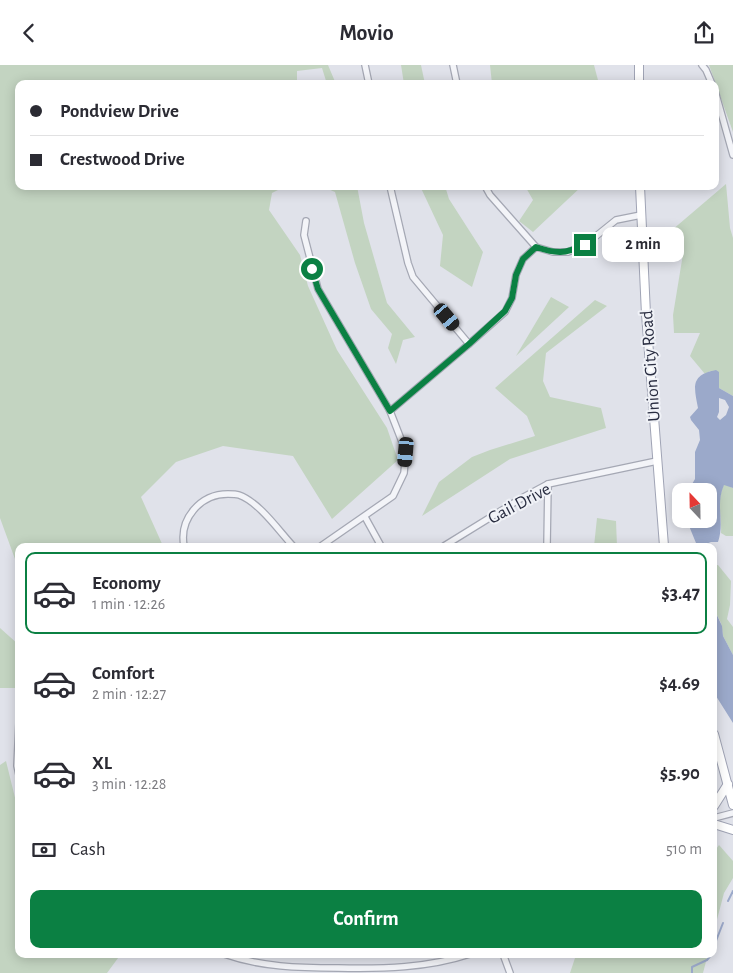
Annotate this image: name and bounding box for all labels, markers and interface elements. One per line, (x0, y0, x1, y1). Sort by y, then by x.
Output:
icon: back (15, 19, 43, 47)
icon: share (690, 19, 718, 47)
text: Movio (339, 22, 394, 44)
text: Pondview Drive (60, 102, 179, 121)
text: Crestwood Drive (60, 150, 185, 169)
callout: 2 min (602, 227, 685, 263)
route end (574, 234, 596, 256)
text: 2 min (625, 236, 661, 252)
route start (301, 258, 323, 280)
car (431, 301, 462, 333)
street label: Union City Road (638, 310, 664, 422)
car (397, 436, 414, 468)
street label: Gail Drive (485, 480, 554, 528)
north arrow (672, 483, 718, 527)
map controls (672, 483, 717, 528)
icon: car (32, 571, 77, 616)
text: Economy (92, 574, 161, 593)
text: $3.47 (661, 584, 700, 603)
text: 1 min · 12:26 (92, 596, 165, 612)
icon: car (32, 661, 77, 706)
text: Comfort (92, 664, 154, 683)
text: $4.69 (659, 674, 700, 693)
text: 2 min · 12:27 (92, 686, 166, 702)
icon: car (32, 751, 77, 796)
text: XL (92, 754, 112, 773)
text: $5.90 (660, 764, 700, 783)
text: 3 min · 12:28 (92, 776, 166, 792)
icon: cash (30, 836, 58, 864)
text: Cash (70, 840, 106, 859)
text: 510 m (666, 841, 702, 857)
button: Confirm (30, 890, 702, 948)

